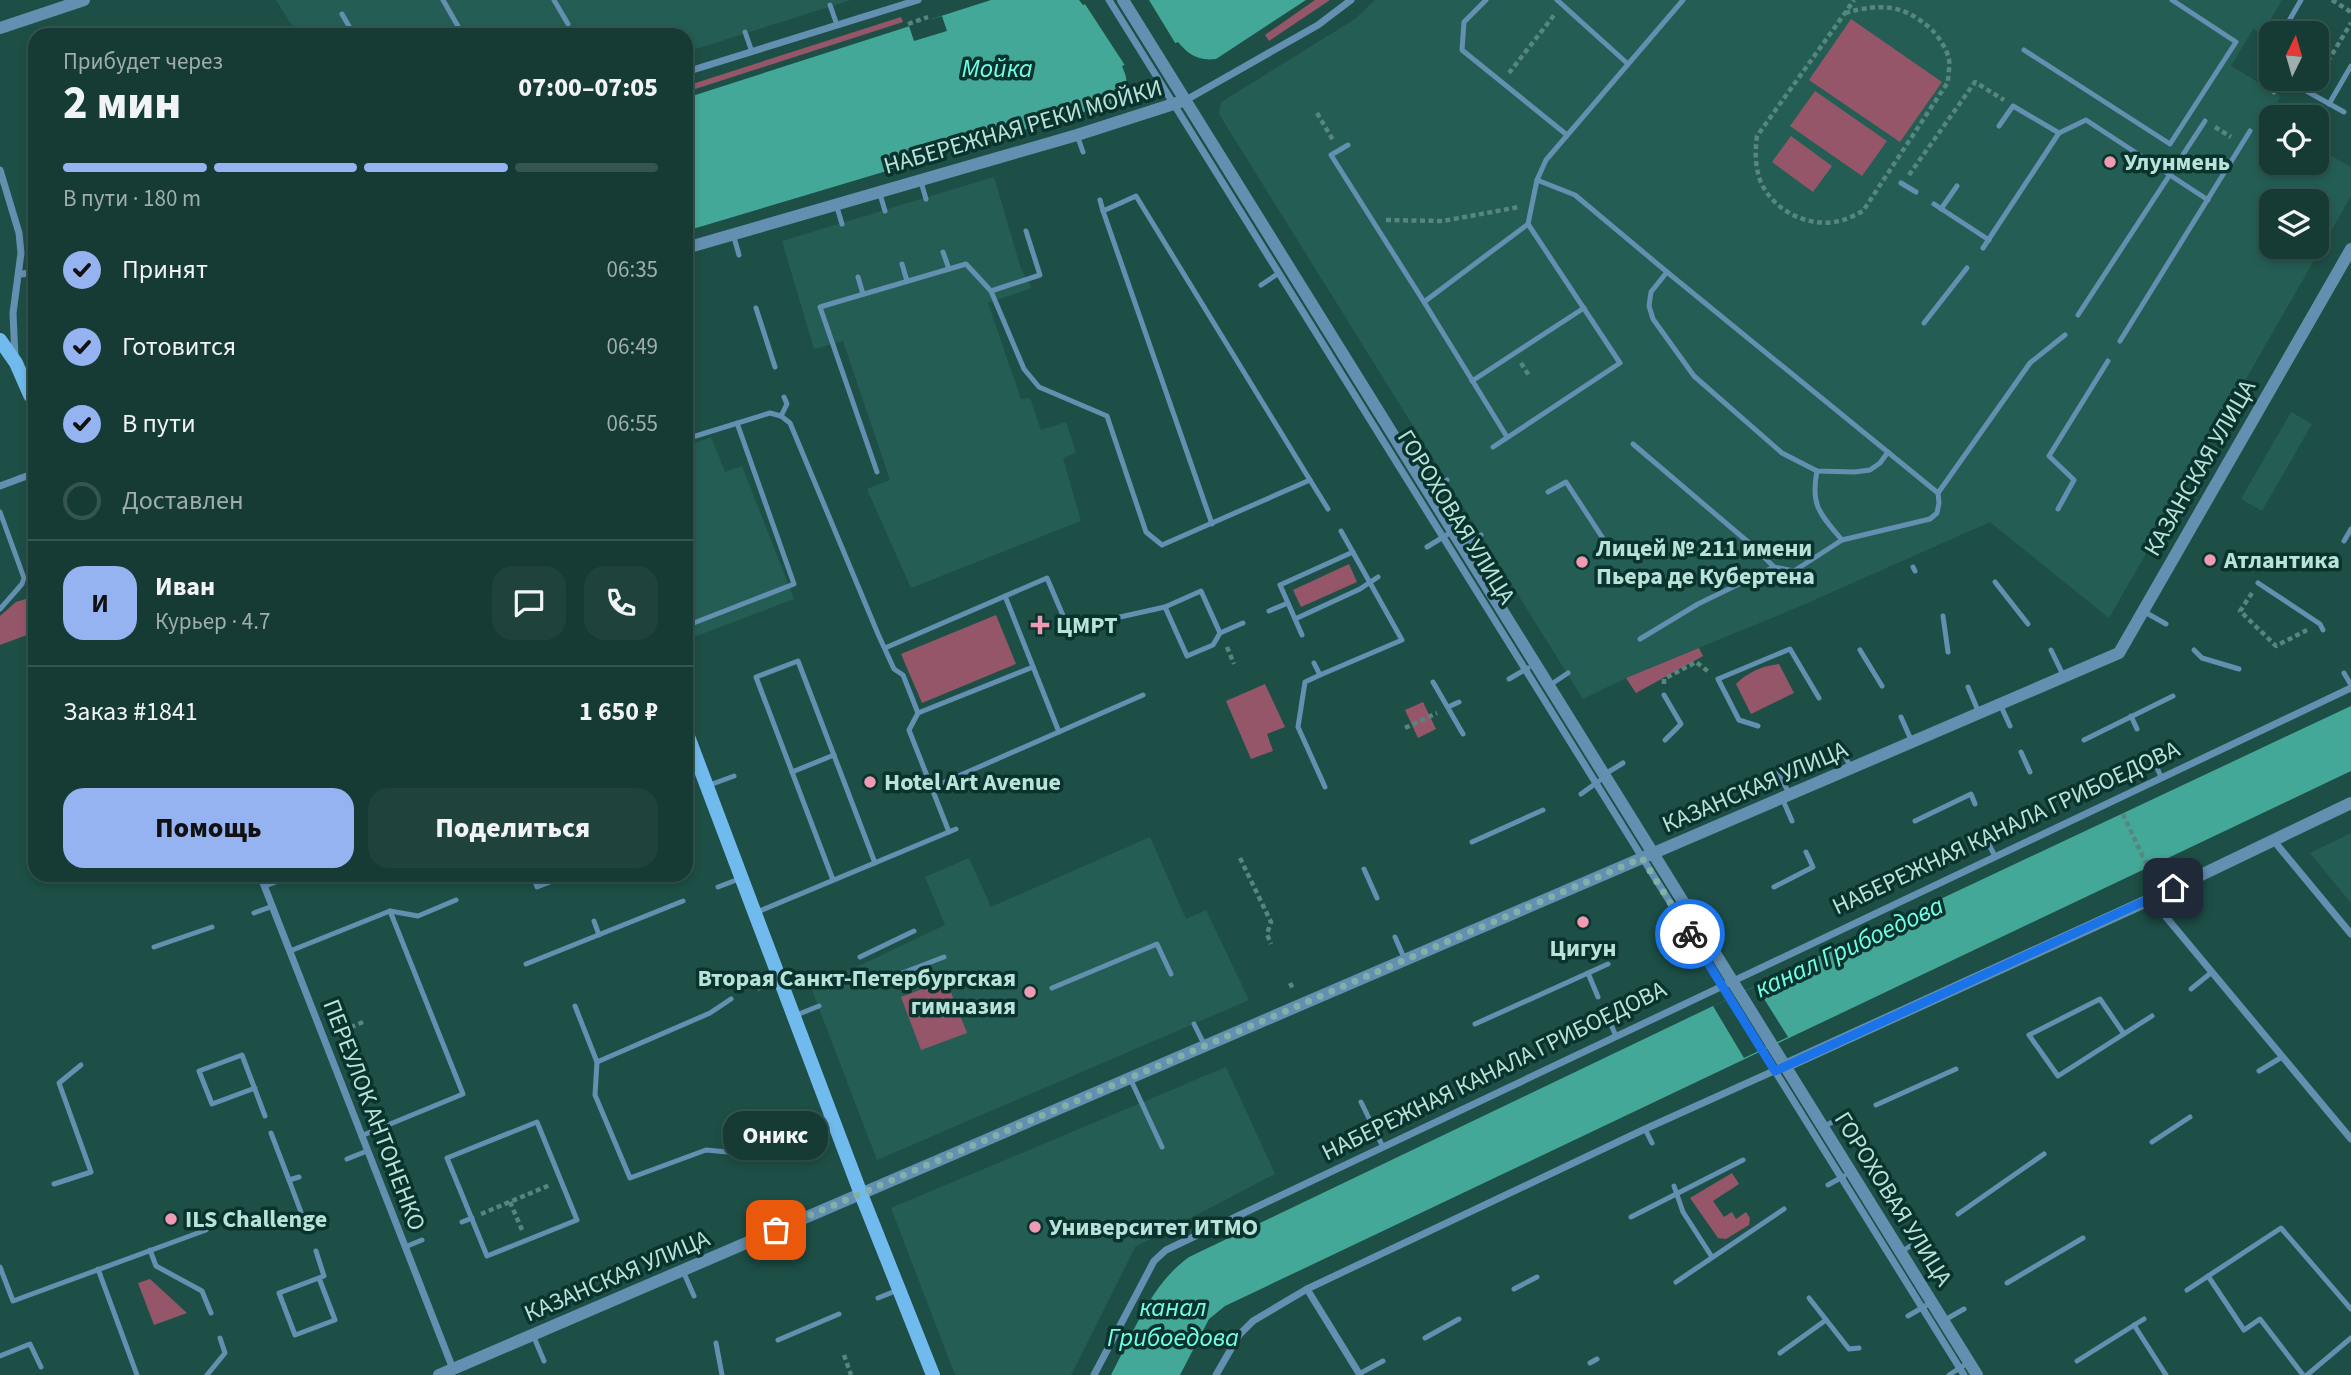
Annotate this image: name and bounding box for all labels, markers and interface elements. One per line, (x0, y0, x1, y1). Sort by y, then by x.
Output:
north arrow (2259, 21, 2329, 91)
map controls (2259, 21, 2329, 259)
text: Прибудет через (63, 45, 223, 78)
water label: Мойка (961, 50, 1033, 87)
text: 07:00–07:05 (518, 69, 658, 106)
street label: НАБЕРЕЖНАЯ РЕКИ МОЙКИ (880, 70, 1166, 184)
text: 2 мин (63, 71, 181, 136)
button: locate (2259, 105, 2329, 175)
place label: Улунмень (2124, 145, 2230, 180)
marker: Улунмень (2102, 154, 2118, 170)
text: В пути · 180 m (63, 182, 201, 215)
button: layers (2259, 189, 2329, 259)
icon: check (63, 251, 101, 289)
text: Принят (122, 251, 208, 288)
text: 06:35 (607, 253, 658, 286)
icon: check (63, 328, 101, 366)
text: Готовится (122, 328, 236, 365)
text: 06:49 (607, 330, 658, 363)
street label: КАЗАНСКАЯ УЛИЦА (2135, 373, 2265, 563)
icon: check (63, 405, 101, 443)
text: В пути (122, 405, 196, 442)
text: 06:55 (607, 407, 658, 440)
street label: ГОРОХОВАЯ УЛИЦА (1388, 423, 1524, 611)
text: Доставлен (122, 482, 244, 519)
place label: Лицей № 211 имени Пьера де Кубертена (1595, 531, 1815, 594)
place label: Атлантика (2223, 543, 2340, 578)
marker: Атлантика (2202, 552, 2218, 568)
marker: Лицей № 211 имени Пьера де Кубертена (1574, 554, 1590, 570)
button: chat (492, 566, 566, 640)
button: phone (584, 566, 658, 640)
text: Иван (155, 568, 215, 605)
text: И (91, 585, 109, 622)
text: Курьер · 4.7 (155, 605, 270, 638)
place label: ЦМРТ (1056, 608, 1118, 643)
marker: ЦМРТ (1030, 615, 1050, 635)
text: Заказ #1841 (63, 693, 198, 730)
text: 1 650 ₽ (579, 693, 658, 730)
street label: КАЗАНСКАЯ УЛИЦА (1657, 732, 1853, 842)
street label: НАБЕРЕЖНАЯ КАНАЛА ГРИБОЕДОВА (1827, 732, 2185, 924)
place label: Hotel Art Avenue (884, 765, 1061, 800)
marker: Hotel Art Avenue (862, 774, 878, 790)
button: Помощь (63, 788, 354, 868)
button: Поделиться (368, 788, 658, 868)
pin (2143, 858, 2203, 918)
icon: home (2154, 869, 2192, 907)
water label: канал Грибоедова (1748, 887, 1950, 1007)
courier (1655, 899, 1725, 969)
marker: Цигун (1575, 914, 1591, 930)
icon: bike (1671, 915, 1709, 953)
place label: Цигун (1549, 931, 1617, 966)
place label: Вторая Санкт-Петербургская гимназия (697, 961, 1016, 1024)
street label: НАБЕРЕЖНАЯ КАНАЛА ГРИБОЕДОВА (1316, 972, 1672, 1170)
marker: Вторая Санкт-Петербургская гимназия (1022, 984, 1038, 1000)
street label: ПЕРЕУЛОК АНТОНЕНКО (314, 994, 434, 1236)
street label: ГОРОХОВАЯ УЛИЦА (1825, 1105, 1961, 1293)
callout: Оникс (724, 1111, 828, 1160)
text: Оникс (743, 1119, 808, 1152)
pin (746, 1200, 806, 1260)
place label: ILS Challenge (185, 1202, 327, 1237)
place label: Университет ИТМО (1049, 1210, 1258, 1245)
marker: ILS Challenge (163, 1211, 179, 1227)
icon: bag (757, 1211, 795, 1249)
marker: Университет ИТМО (1027, 1219, 1043, 1235)
street label: КАЗАНСКАЯ УЛИЦА (519, 1221, 715, 1331)
water label: канал Грибоедова (1107, 1289, 1239, 1356)

